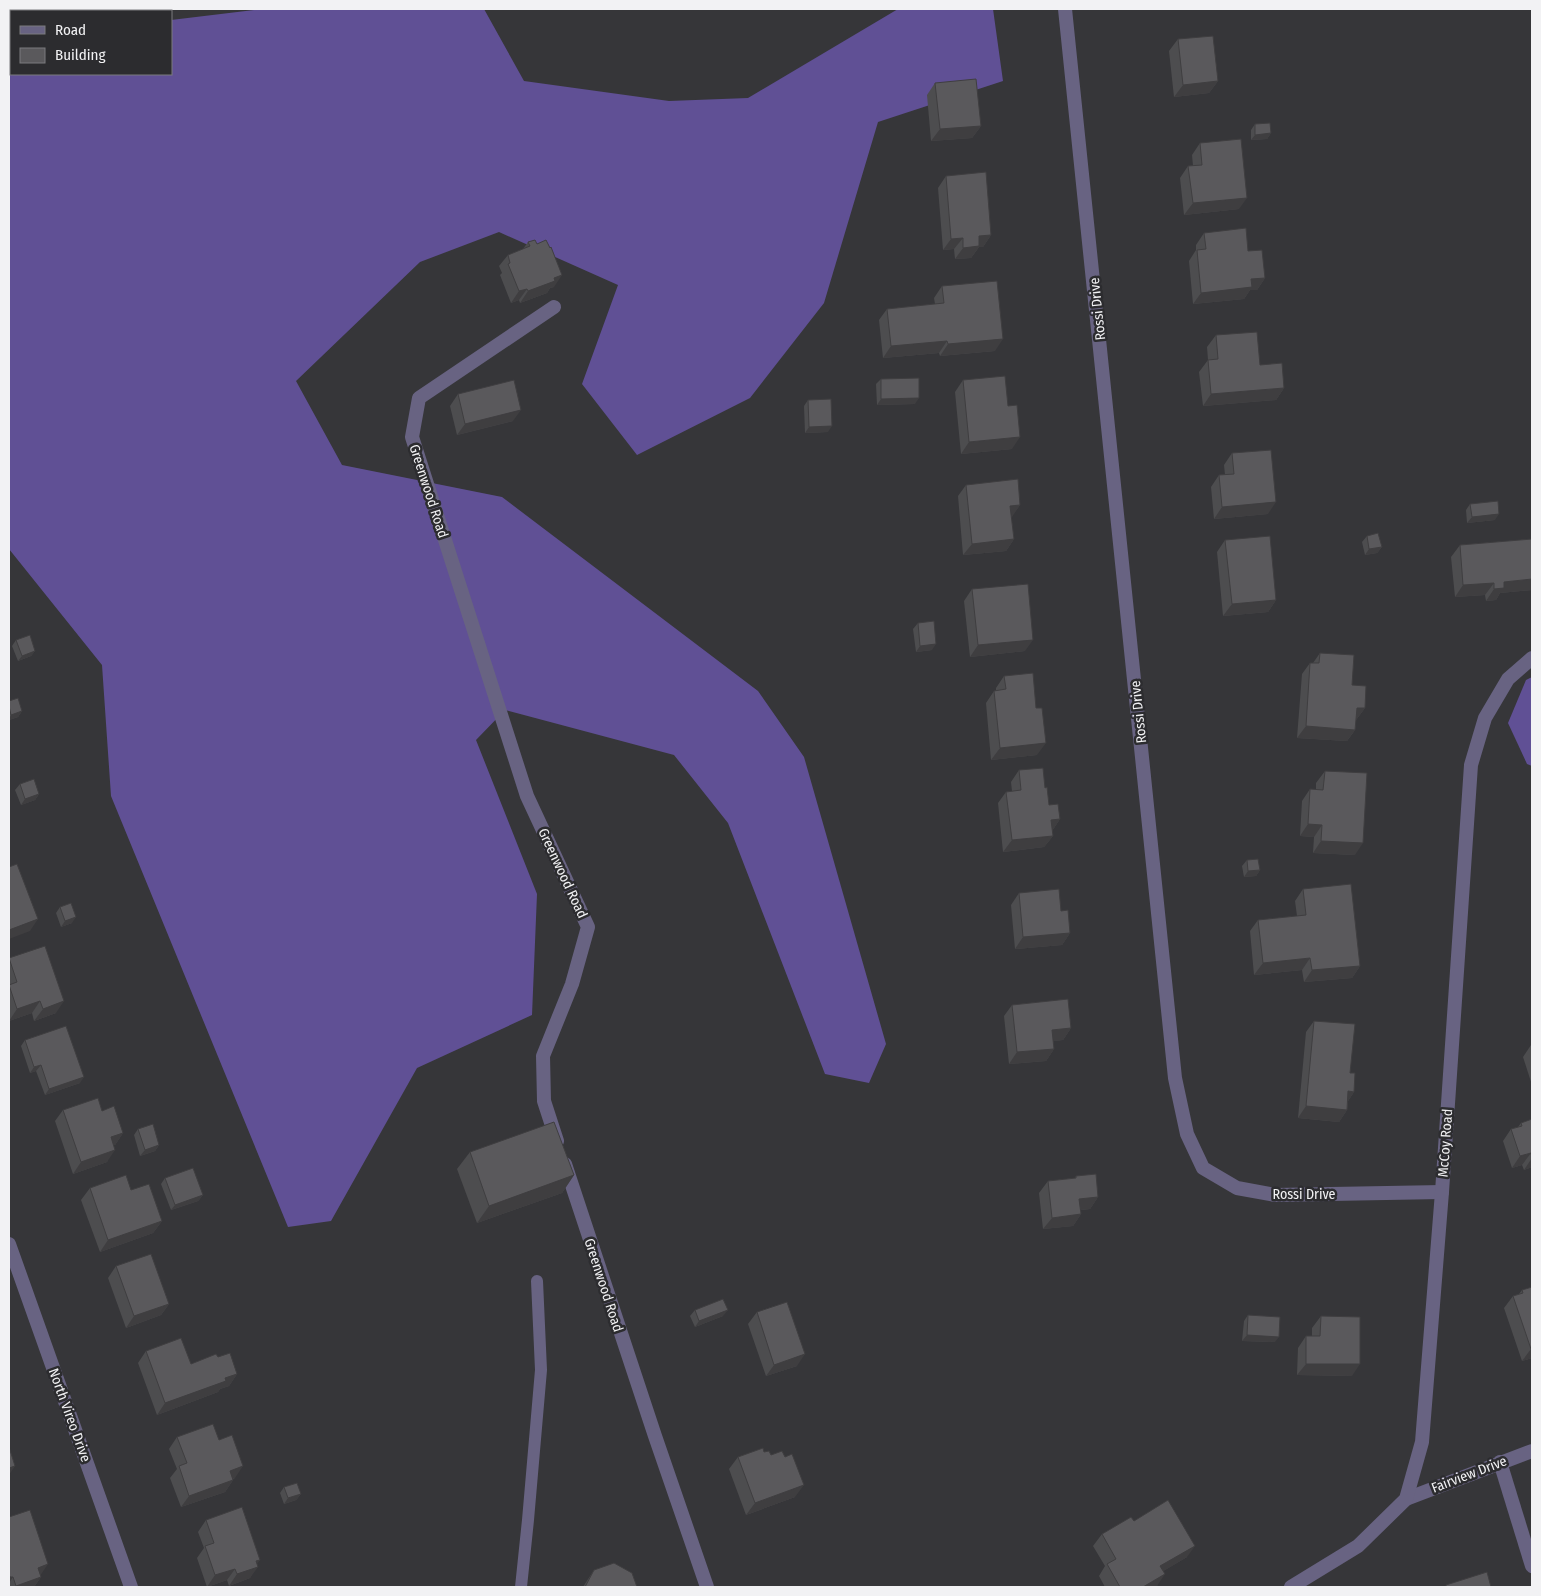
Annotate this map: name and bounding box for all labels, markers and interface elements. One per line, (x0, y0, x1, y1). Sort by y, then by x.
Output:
legend (10, 10, 172, 75)
text: Road (55, 21, 86, 39)
text: Building (55, 46, 106, 64)
street label: Rossi Drive (1086, 277, 1109, 341)
street label: Greenwood Road (405, 442, 452, 540)
street label: Rossi Drive (1127, 680, 1150, 744)
street label: Greenwood Road (534, 825, 591, 921)
street label: McCoy Road (1435, 1108, 1456, 1178)
street label: Rossi Drive (1272, 1186, 1336, 1203)
street label: Greenwood Road (580, 1236, 627, 1334)
street label: North Vireo Drive (45, 1366, 94, 1464)
street label: Fairview Drive (1429, 1452, 1509, 1497)

